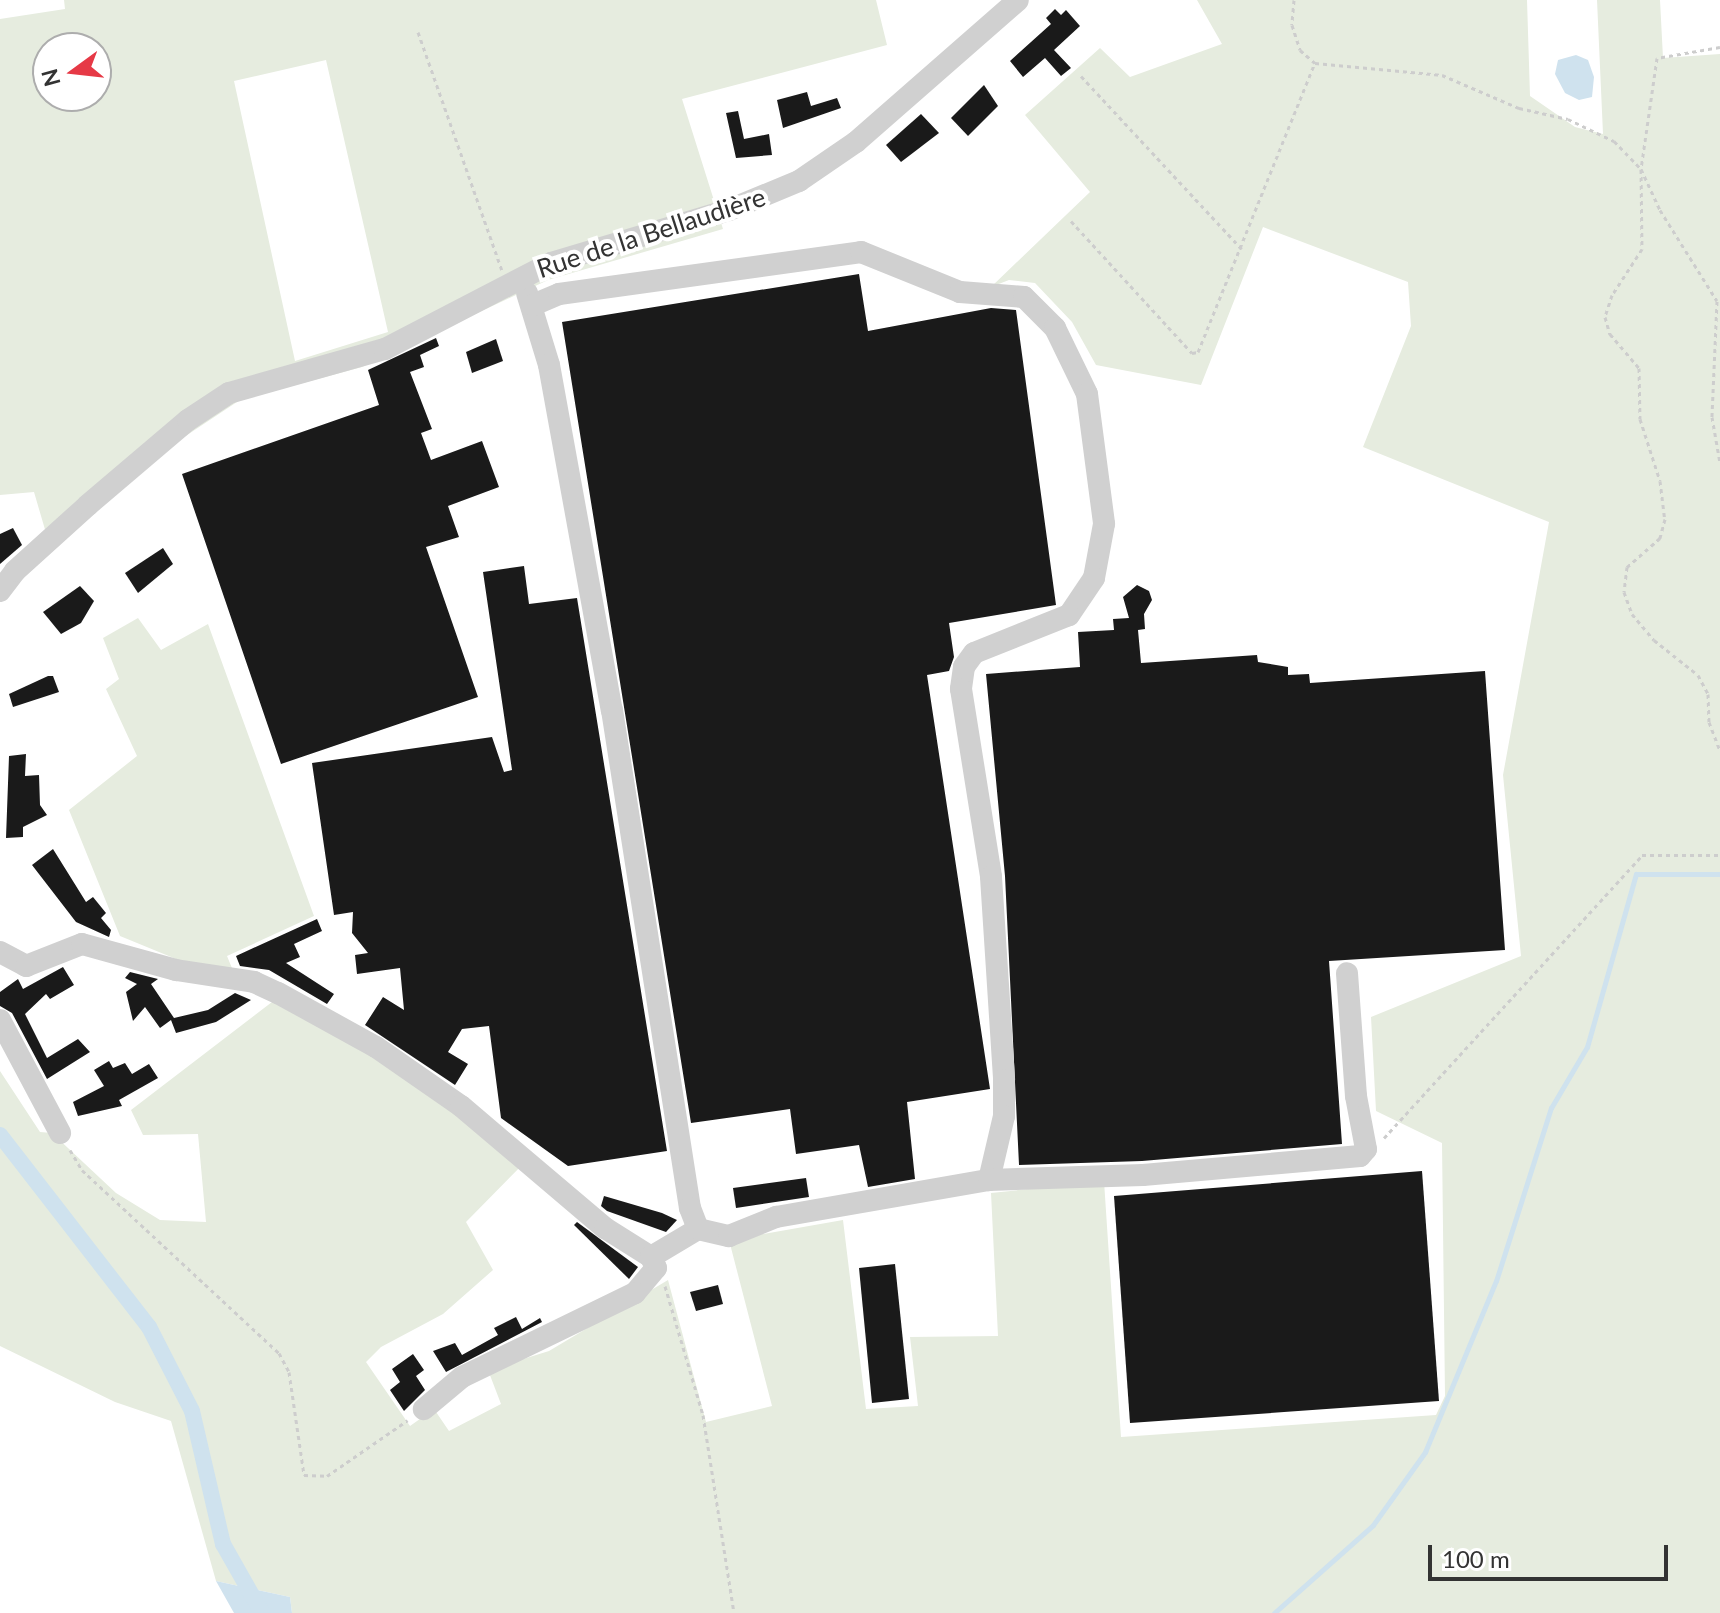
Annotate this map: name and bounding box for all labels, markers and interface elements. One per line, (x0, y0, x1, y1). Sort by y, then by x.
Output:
north arrow (32, 32, 112, 112)
text: N (35, 66, 66, 90)
street label: Rue de la Bellaudière (533, 181, 769, 285)
scale bar (1432, 1529, 1672, 1579)
text: 100 m (1442, 1544, 1510, 1573)

